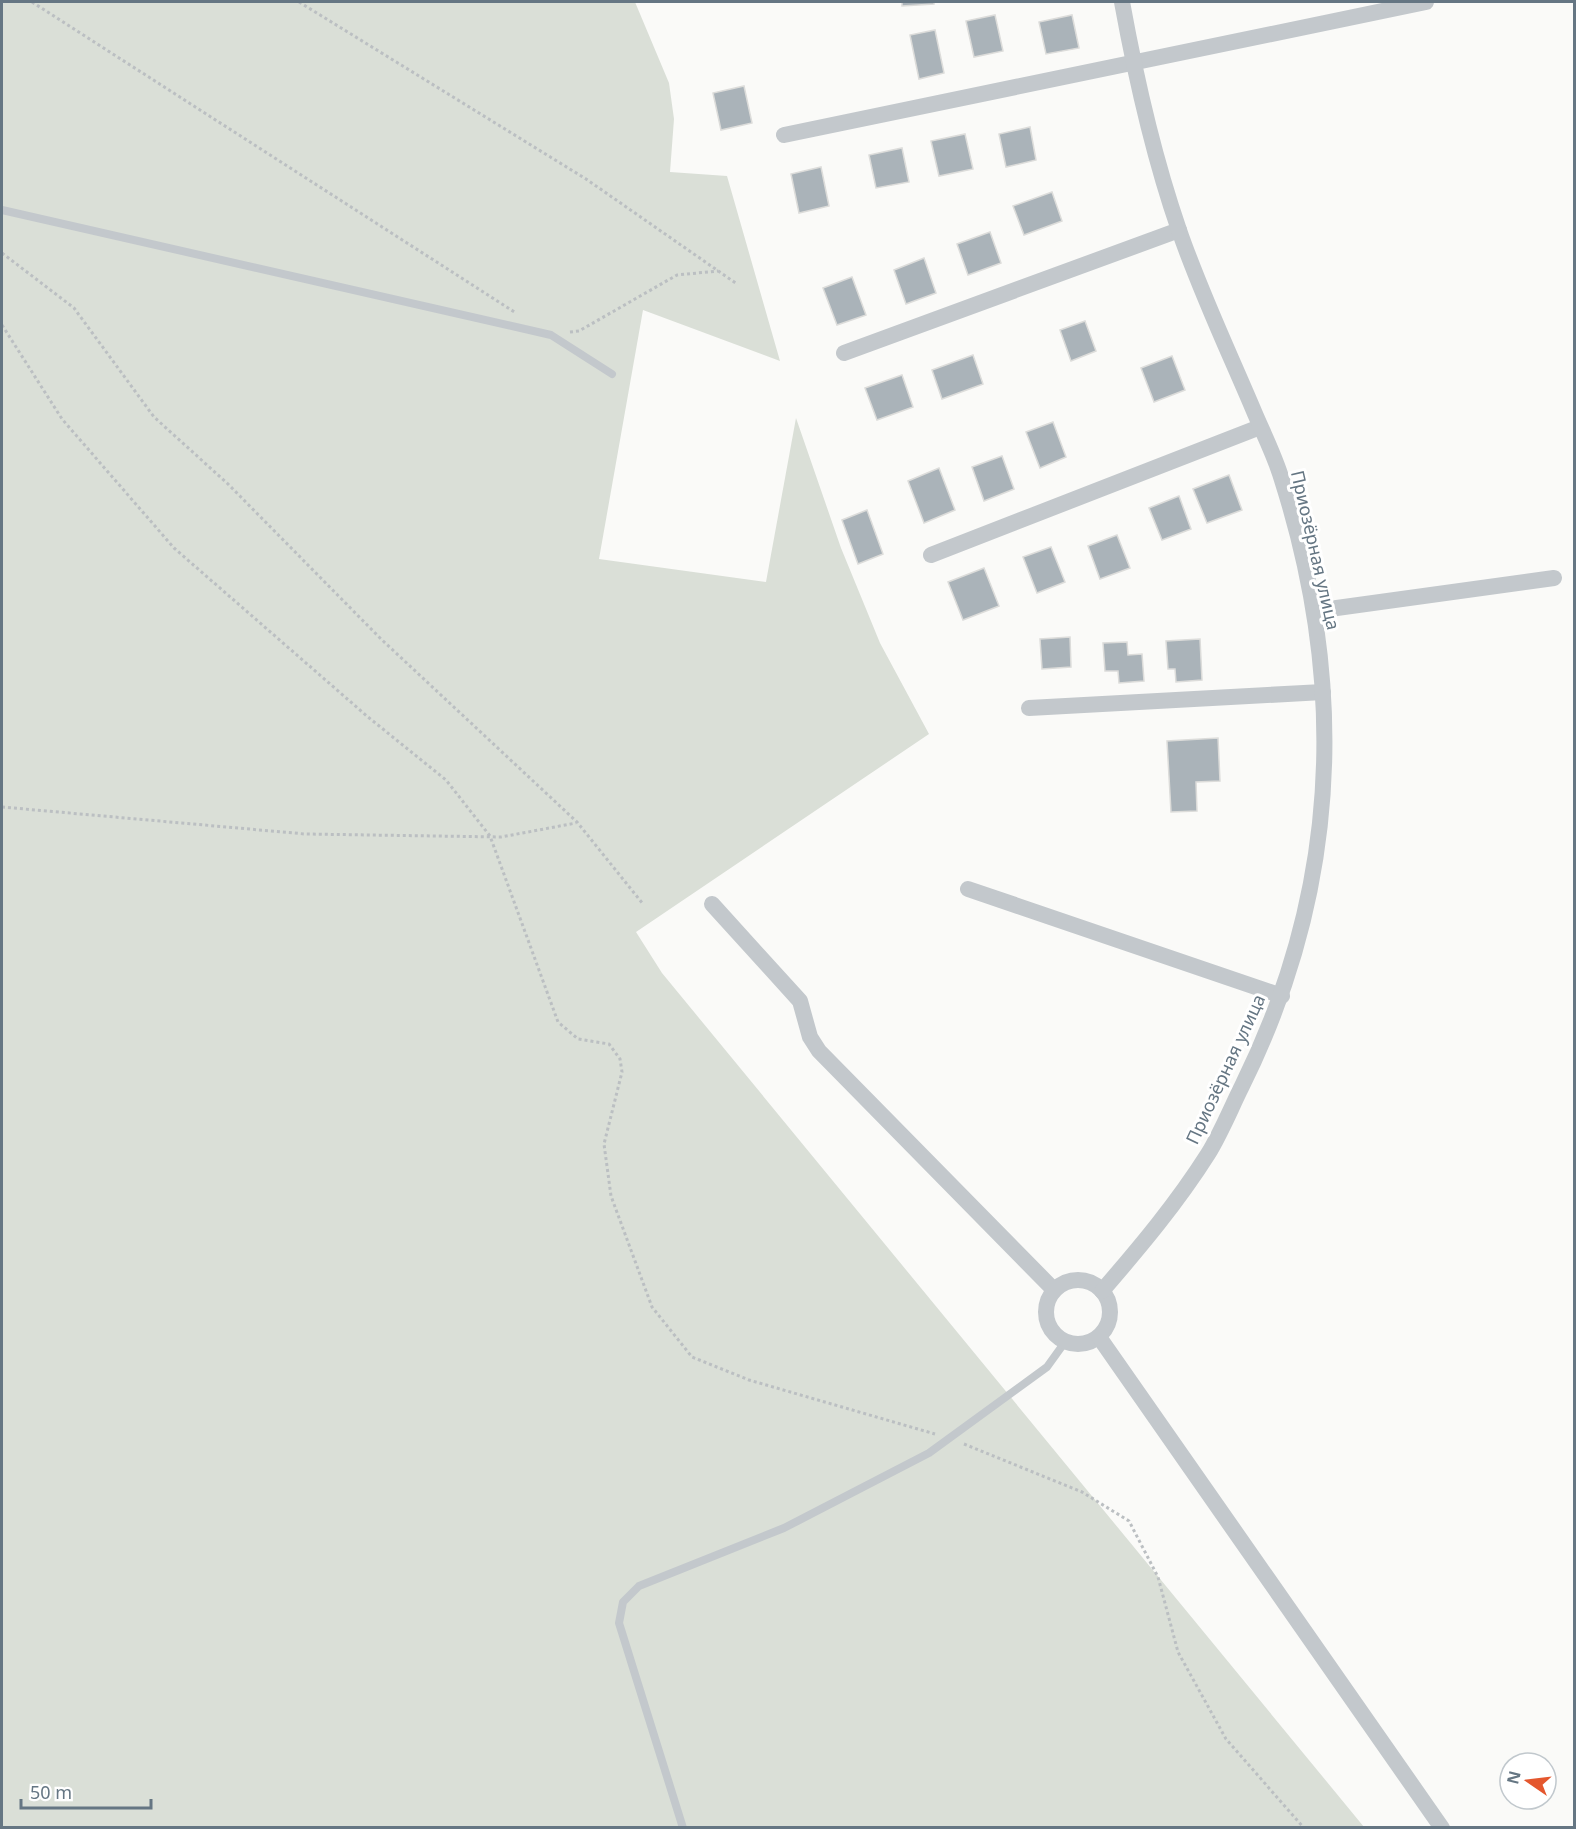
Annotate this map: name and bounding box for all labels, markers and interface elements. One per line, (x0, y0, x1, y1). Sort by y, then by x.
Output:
street label: Приозёрная улица (1286, 468, 1346, 632)
street label: Приозёрная улица (1180, 990, 1270, 1148)
north arrow (1498, 1751, 1558, 1811)
text: N (1501, 1768, 1526, 1786)
scale bar (21, 1772, 152, 1810)
text: 50 m (30, 1780, 72, 1804)

